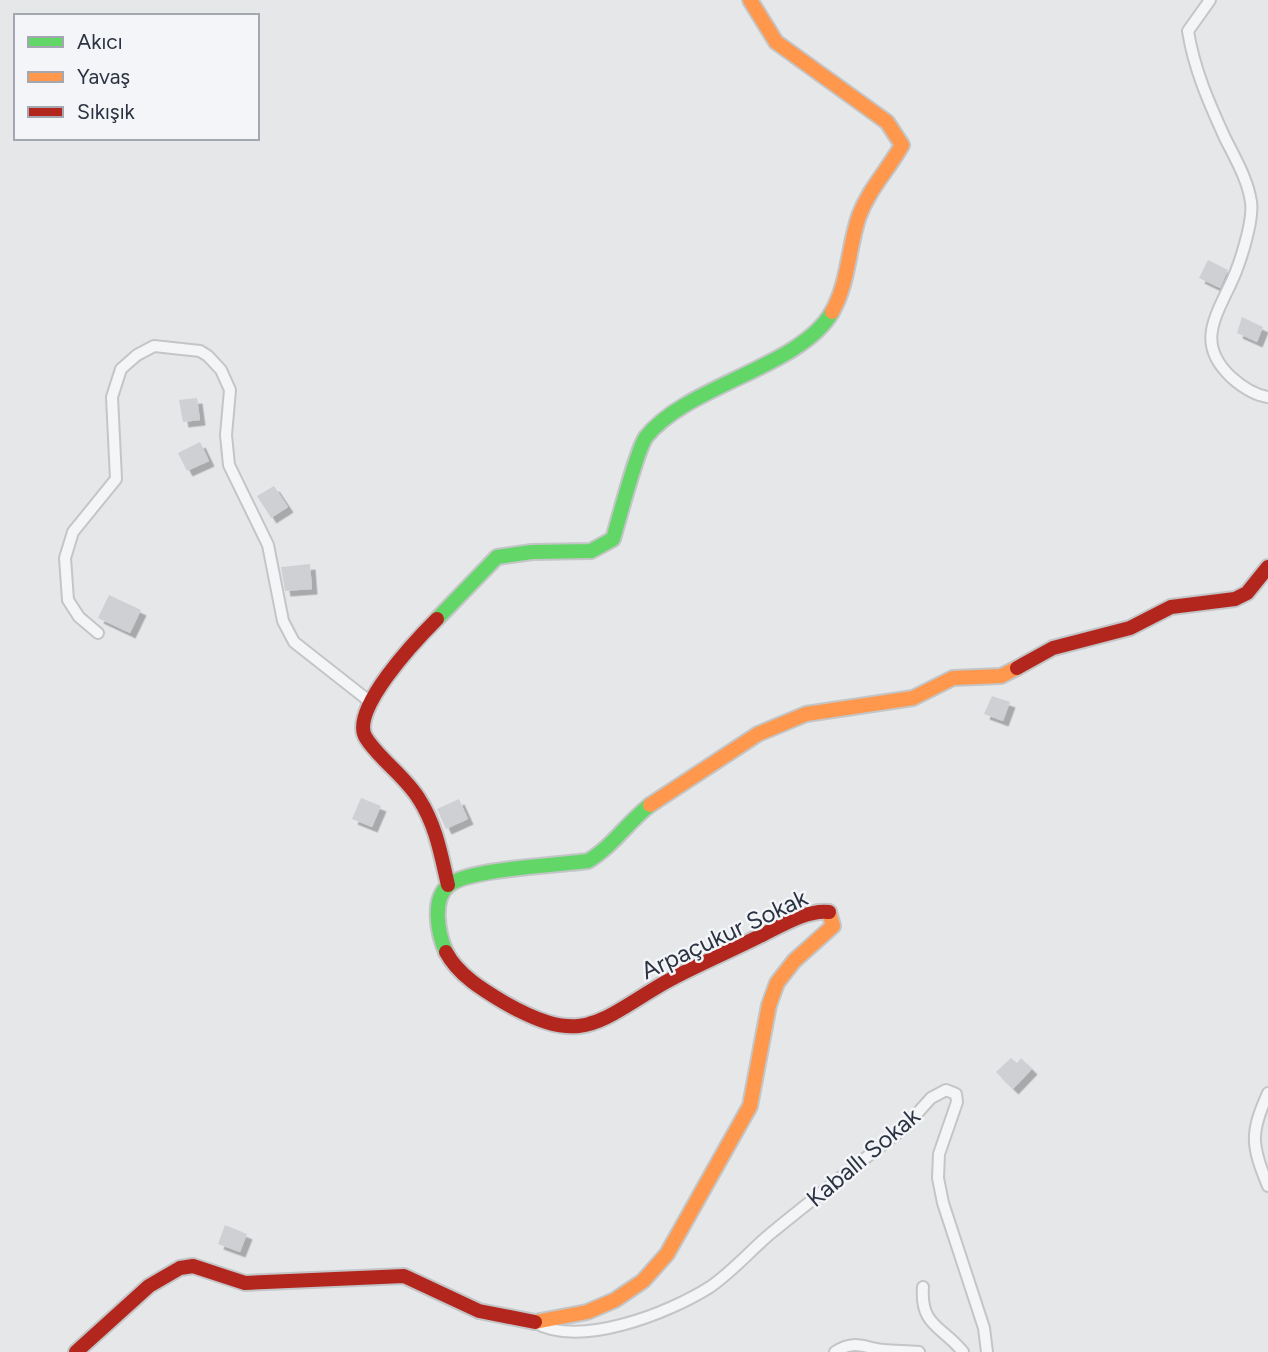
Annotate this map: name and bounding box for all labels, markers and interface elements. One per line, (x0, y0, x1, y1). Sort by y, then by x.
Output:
legend (14, 14, 259, 140)
text: Akıcı (77, 29, 123, 54)
text: Yavaş (77, 64, 130, 89)
text: Sıkışık (77, 99, 136, 124)
street label: Arpaçukur Sokak (636, 883, 812, 985)
street label: Kaballı Sokak (800, 1101, 926, 1213)

